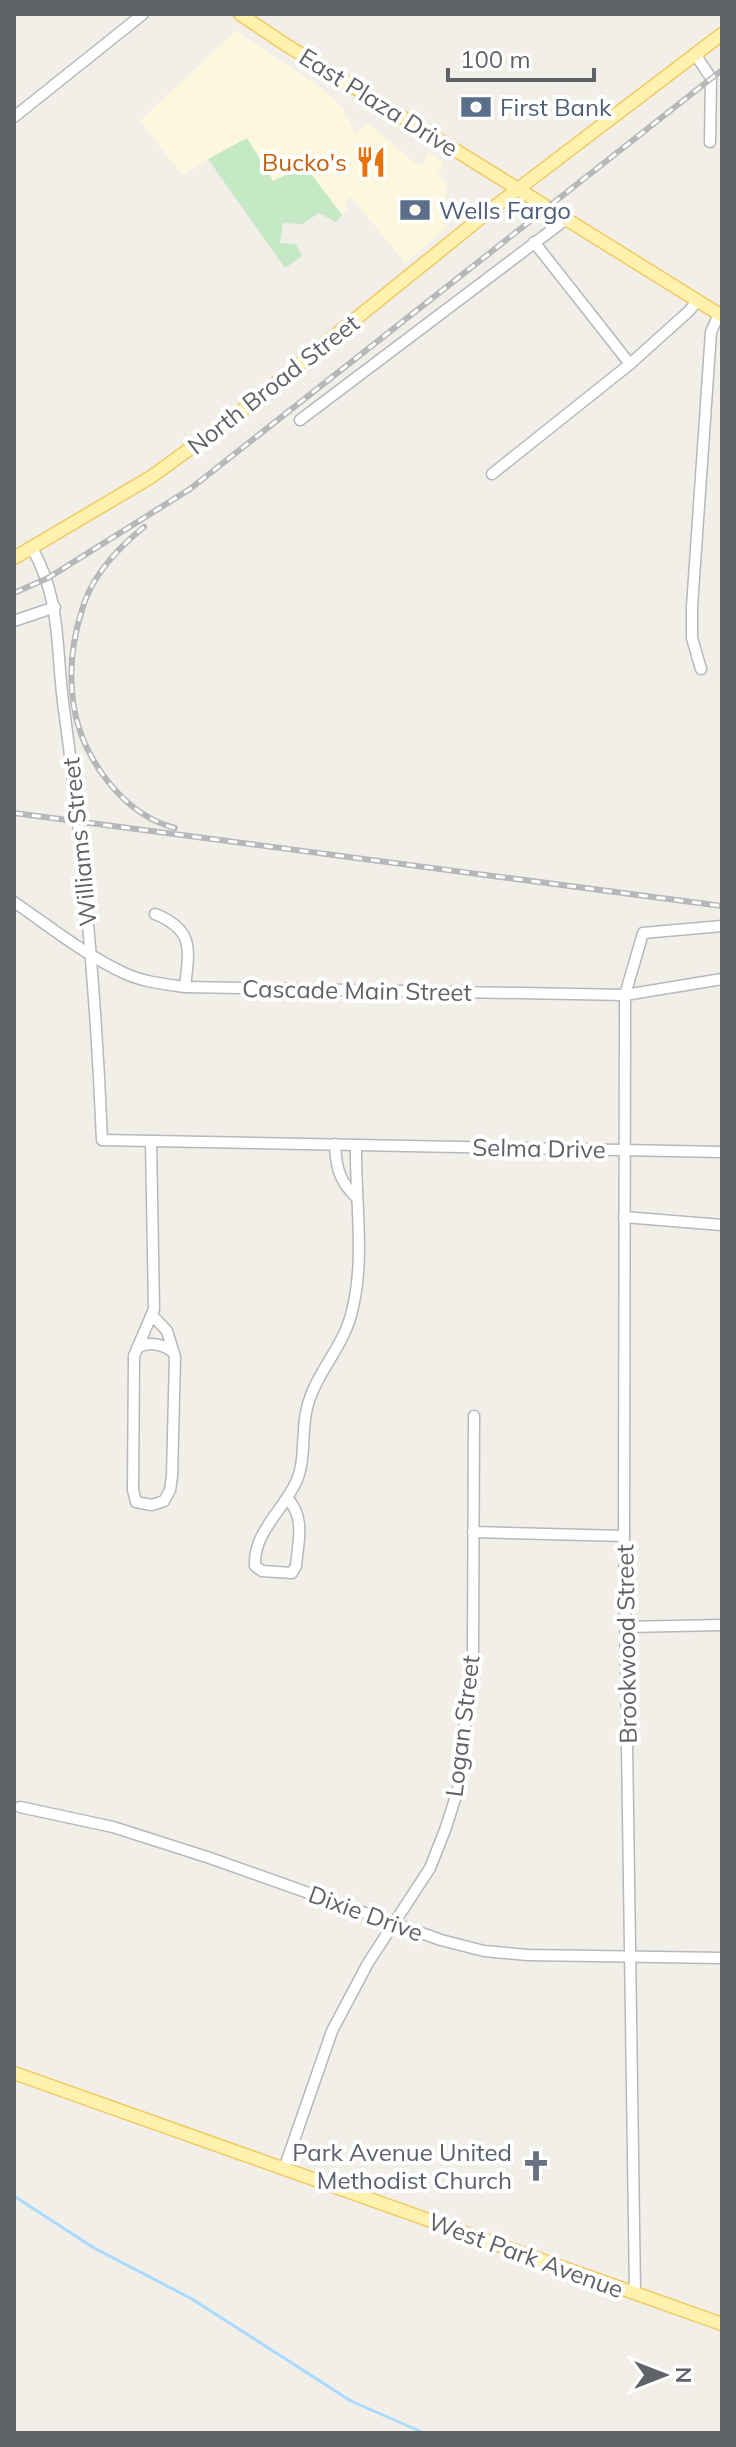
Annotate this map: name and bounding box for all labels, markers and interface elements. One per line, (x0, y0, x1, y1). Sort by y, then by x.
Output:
scale bar (448, 32, 594, 82)
street label: East Plaza Drive (294, 41, 464, 163)
text: 100 m (460, 44, 531, 74)
bank icon: First Bank (459, 90, 493, 124)
place label: First Bank (500, 92, 612, 122)
restaurant icon: Bucko's (354, 145, 388, 179)
place label: Bucko's (262, 147, 347, 177)
bank icon: Wells Fargo (398, 193, 432, 227)
place label: Wells Fargo (439, 195, 571, 225)
street label: North Broad Street (181, 308, 365, 460)
street label: Williams Street (55, 756, 103, 928)
street label: Cascade Main Street (242, 973, 472, 1007)
street label: Selma Drive (472, 1132, 606, 1164)
street label: Brookwood Street (609, 1544, 643, 1744)
street label: Logan Street (438, 1654, 486, 1798)
street label: Dixie Drive (305, 1878, 427, 1948)
place label: Park Avenue United Methodist Church (292, 2137, 512, 2195)
church icon: Park Avenue United Methodist Church (519, 2149, 553, 2183)
street label: West Park Avenue (424, 2206, 628, 2304)
north arrow (624, 2335, 704, 2415)
text: N (670, 2367, 698, 2383)

